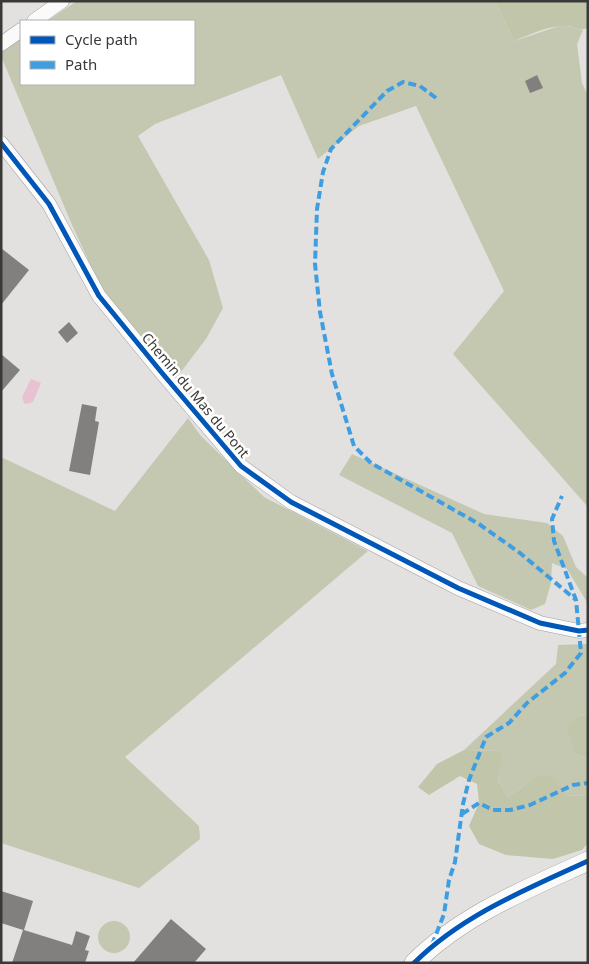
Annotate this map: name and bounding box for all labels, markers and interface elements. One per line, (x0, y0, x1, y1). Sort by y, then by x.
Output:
legend (20, 20, 195, 85)
text: Cycle path (65, 29, 138, 49)
text: Path (65, 54, 97, 74)
street label: Chemin du Mas du Pont (138, 328, 254, 462)

